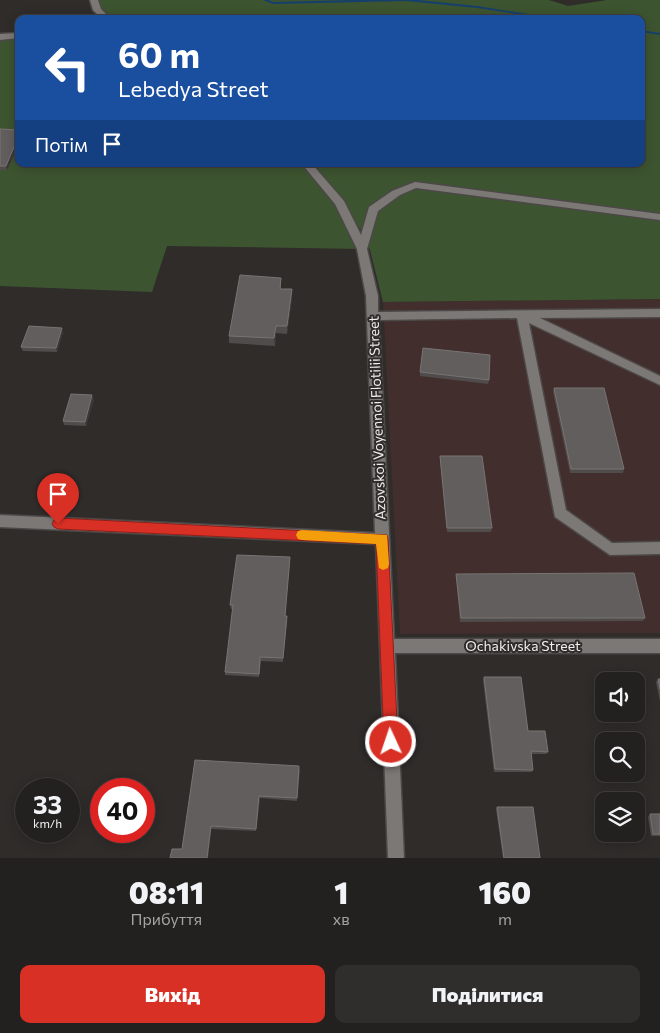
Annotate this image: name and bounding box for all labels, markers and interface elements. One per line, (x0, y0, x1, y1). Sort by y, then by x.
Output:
text: 60 m (118, 32, 200, 75)
icon: left (35, 35, 100, 100)
text: Lebedya Street (118, 75, 269, 102)
icon: arrive (98, 130, 126, 158)
text: Потім (35, 133, 88, 156)
street label: Azovskoi Voyennoi Flotilii Street (364, 315, 389, 520)
pin (37, 473, 79, 524)
icon: arrive (44, 480, 72, 508)
street label: Ochakivska Street (465, 637, 581, 654)
map controls (595, 672, 645, 842)
button: sound (595, 672, 645, 722)
position arrow (364, 715, 416, 767)
button: search (595, 732, 645, 782)
speed limit sign: 40 (90, 778, 155, 843)
text: 33 (33, 789, 62, 819)
button: layers (595, 792, 645, 842)
text: km/h (33, 816, 62, 830)
text: 08:11 (129, 873, 204, 910)
text: 1 (334, 873, 348, 910)
text: 160 (478, 873, 531, 910)
text: Прибуття (131, 909, 202, 928)
text: хв (333, 909, 350, 928)
text: m (498, 909, 512, 928)
button: Вихід (20, 965, 325, 1023)
button: Поділитися (335, 965, 640, 1023)

